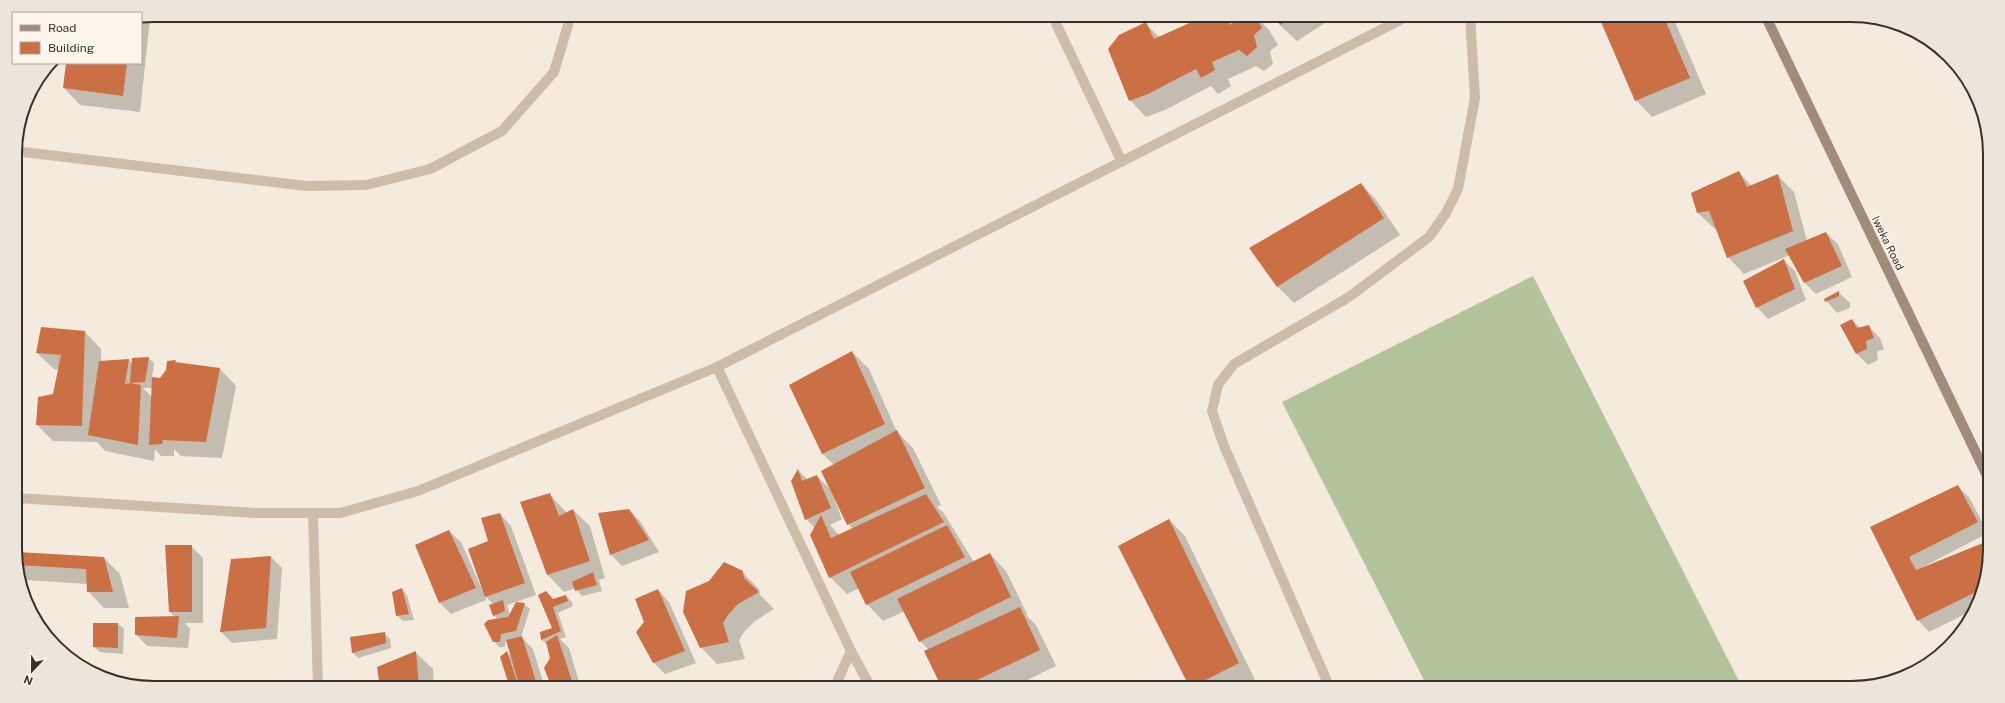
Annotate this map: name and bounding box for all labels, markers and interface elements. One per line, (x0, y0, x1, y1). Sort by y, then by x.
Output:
legend (12, 12, 142, 64)
text: Road (48, 21, 76, 35)
text: Building (48, 41, 94, 55)
street label: Iweka Road (1870, 214, 1906, 272)
north arrow (12, 651, 52, 691)
text: N (22, 673, 34, 687)

